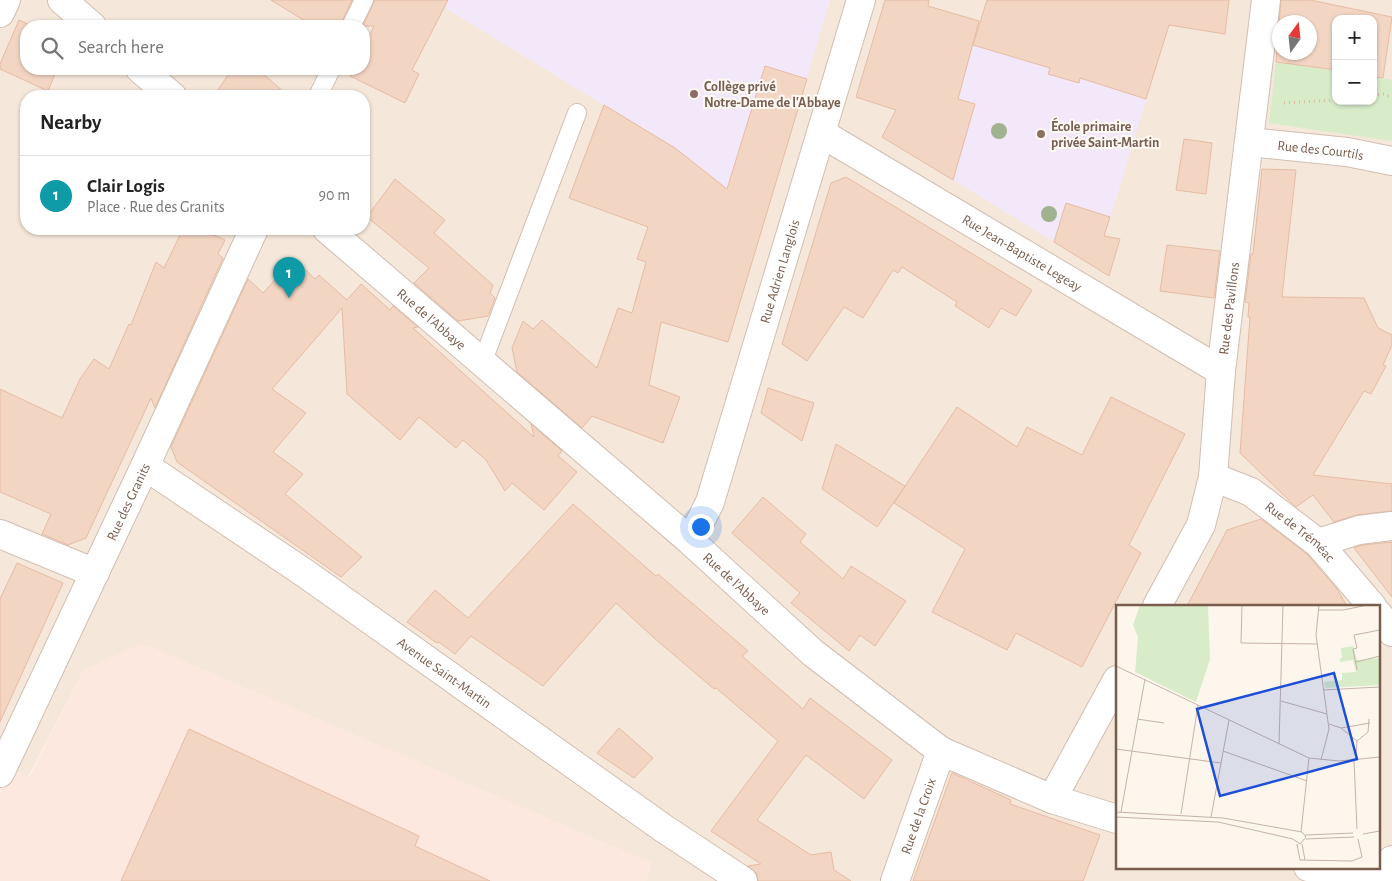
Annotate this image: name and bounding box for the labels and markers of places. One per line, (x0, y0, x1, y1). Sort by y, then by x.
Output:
place label: Collège privé Notre-Dame de l'Abbaye (704, 80, 841, 110)
marker: Collège privé Notre-Dame de l'Abbaye (688, 88, 700, 100)
place label: École primaire privée Saint-Martin (1051, 117, 1160, 150)
marker: École primaire privée Saint-Martin (1035, 128, 1047, 140)
pin: 1 (273, 257, 305, 298)

